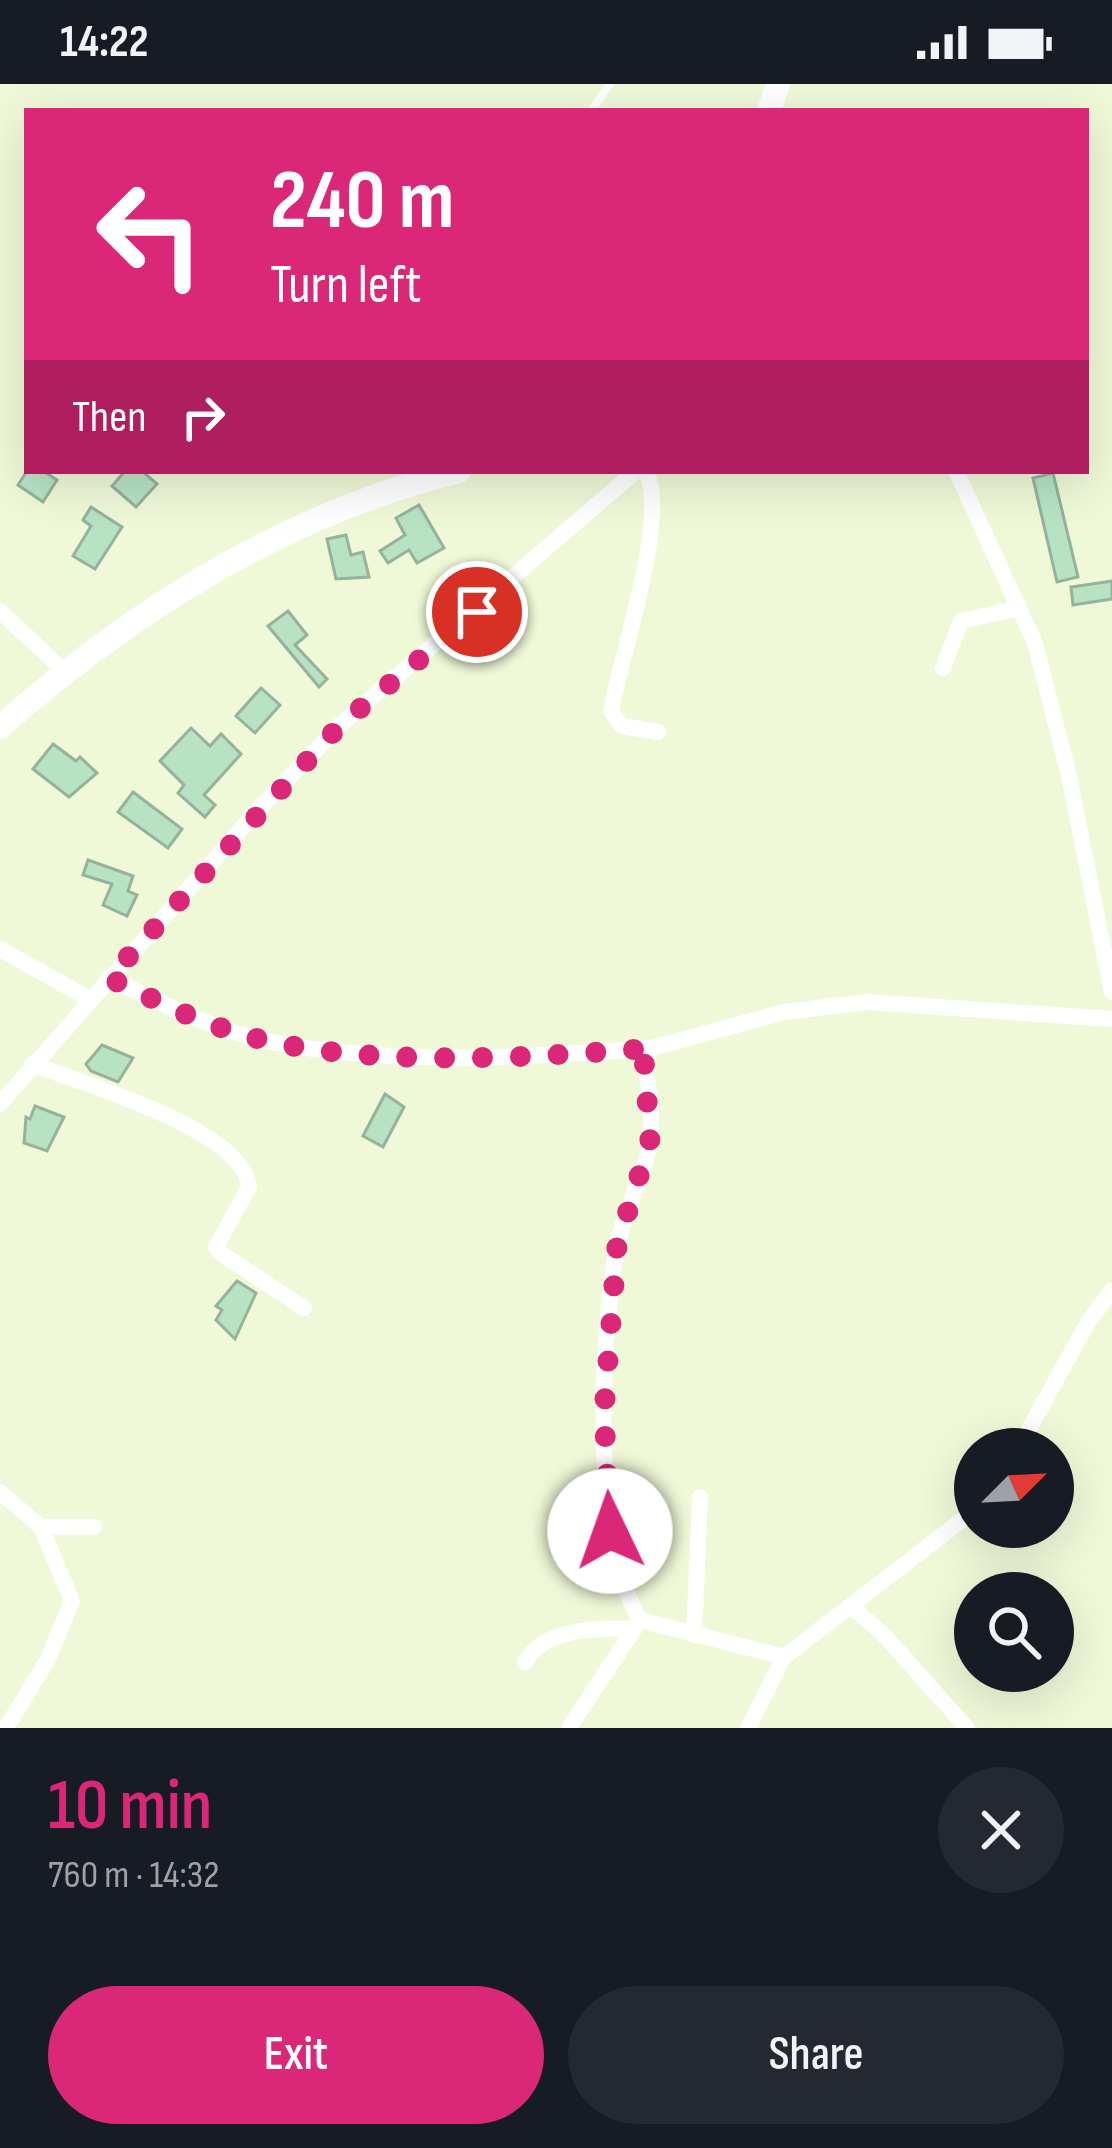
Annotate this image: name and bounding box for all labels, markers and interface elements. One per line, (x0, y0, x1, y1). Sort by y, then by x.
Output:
text: 14:22 (60, 15, 148, 70)
text: 240 m (270, 151, 454, 252)
icon: left (72, 156, 228, 312)
text: Turn left (270, 253, 422, 318)
icon: right (170, 384, 236, 450)
text: Then (72, 390, 146, 445)
pin (426, 561, 528, 663)
icon: arrive (444, 579, 510, 645)
north arrow (954, 1428, 1074, 1548)
map controls (954, 1428, 1074, 1692)
position arrow (547, 1468, 673, 1594)
button: search (954, 1572, 1074, 1692)
text: 10 min (48, 1763, 212, 1850)
button: close (938, 1767, 1064, 1893)
text: 760 m · 14:32 (48, 1852, 219, 1899)
button: Exit (48, 1986, 544, 2124)
button: Share (568, 1986, 1064, 2124)

